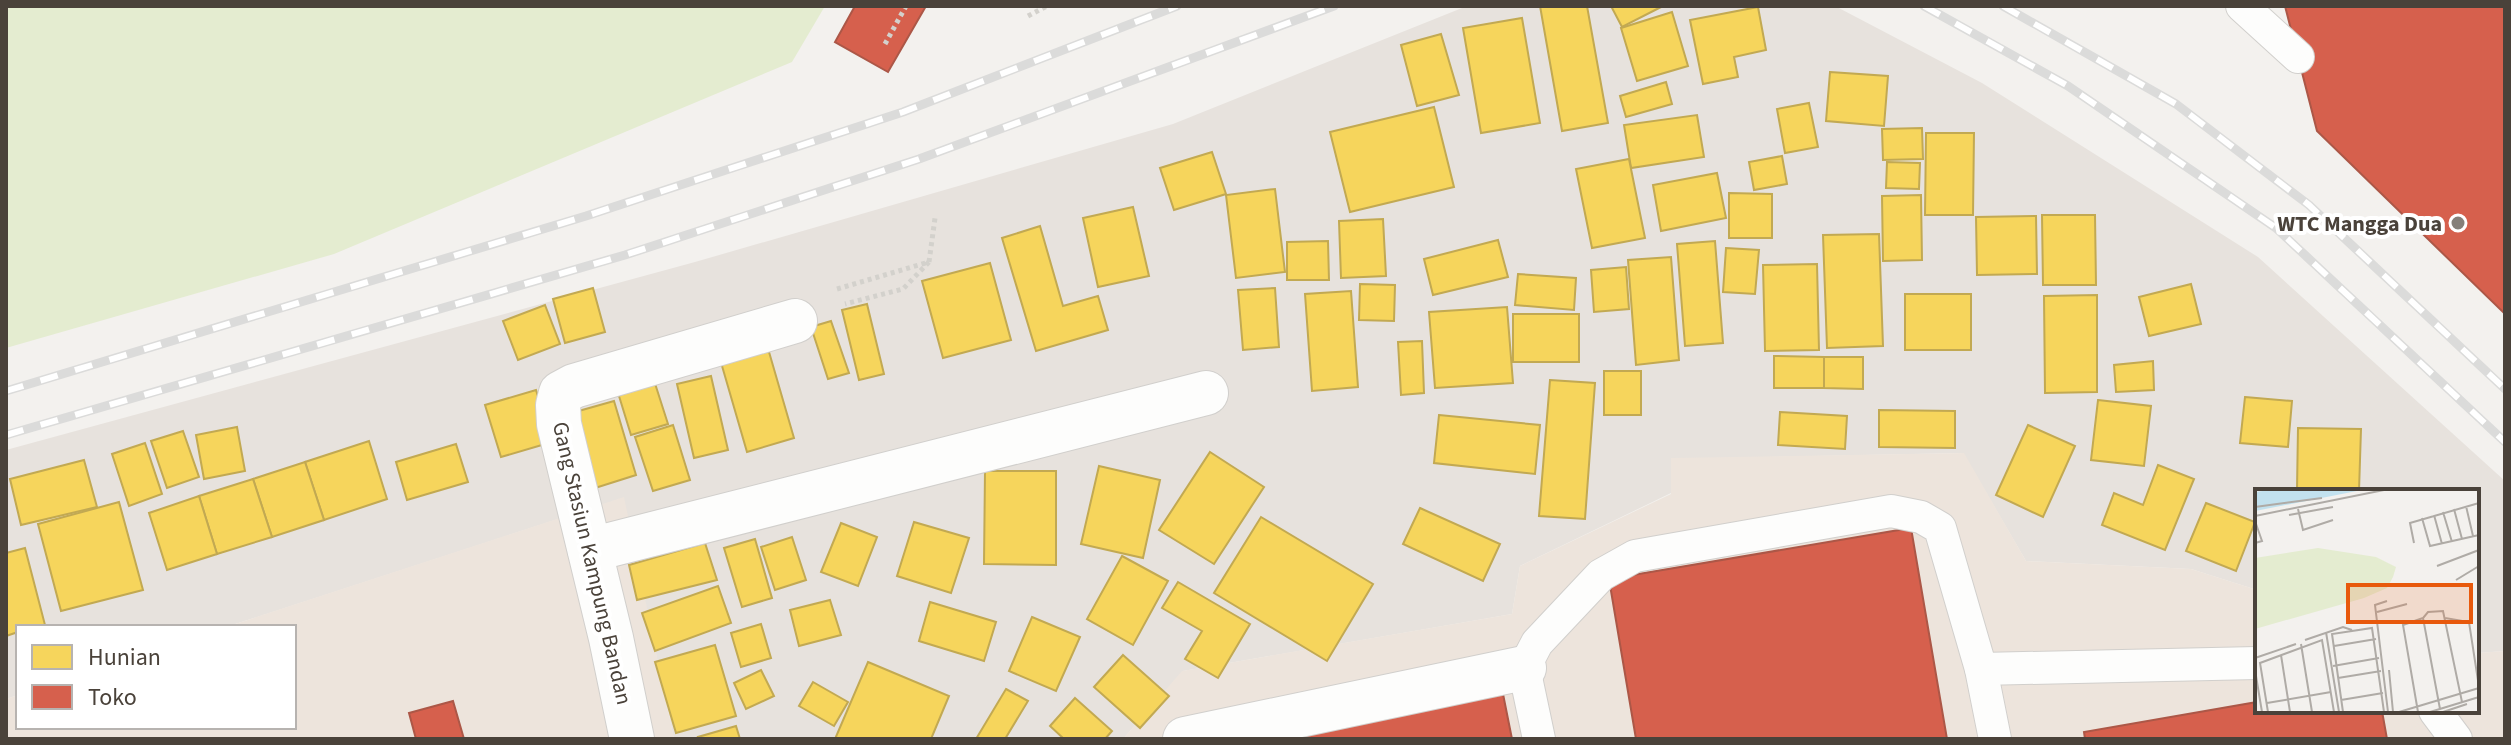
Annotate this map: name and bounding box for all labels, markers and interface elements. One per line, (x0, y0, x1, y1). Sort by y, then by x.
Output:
place label: WTC Mangga Dua (2277, 208, 2442, 240)
marker: WTC Mangga Dua (2449, 214, 2467, 232)
street label: Gang Stasiun Kampung Bandan (544, 419, 640, 708)
inset map (2255, 489, 2479, 713)
legend (16, 625, 296, 729)
text: Hunian (88, 640, 161, 675)
text: Toko (88, 680, 137, 715)

